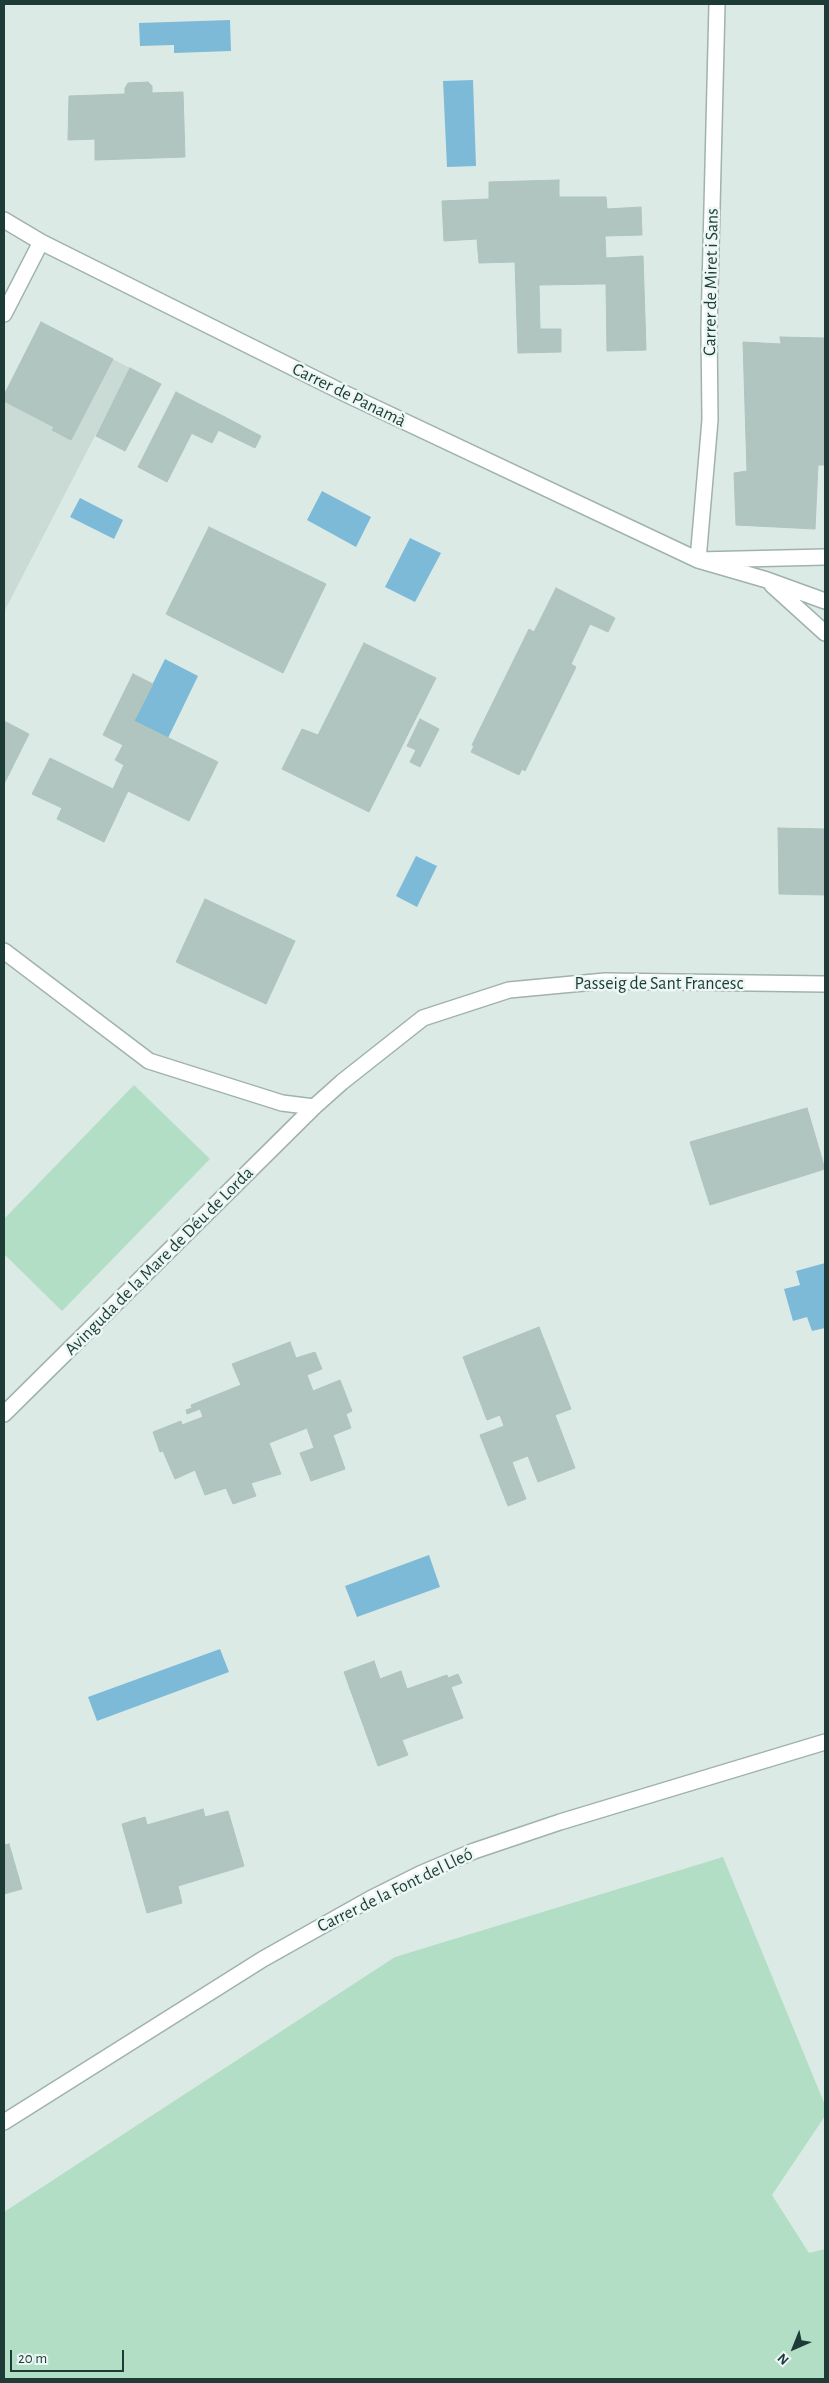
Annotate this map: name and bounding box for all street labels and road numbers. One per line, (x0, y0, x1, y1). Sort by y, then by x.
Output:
street label: Carrer de Miret i Sans (699, 208, 723, 356)
street label: Carrer de Panamà (289, 358, 409, 432)
street label: Passeig de Sant Francesc (575, 973, 743, 995)
street label: Avinguda de la Mare de Déu de Lorda (60, 1162, 258, 1360)
street label: Carrer de la Font del Lleó (314, 1843, 476, 1937)

